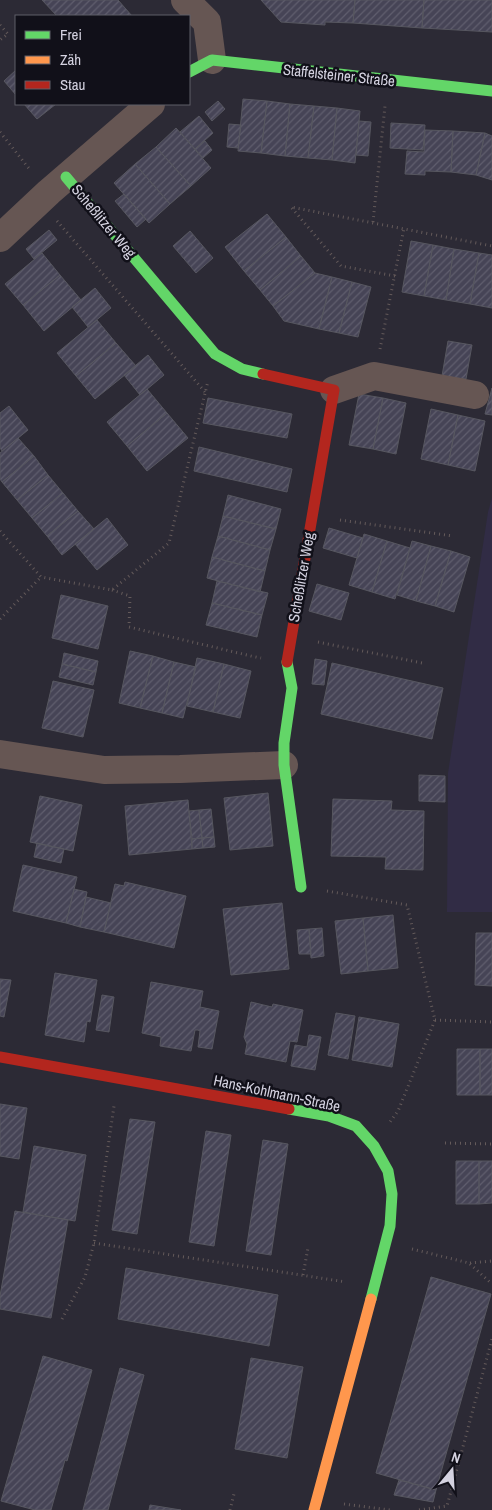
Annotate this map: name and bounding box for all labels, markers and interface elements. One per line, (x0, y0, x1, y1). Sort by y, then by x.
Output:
legend (15, 15, 190, 105)
text: Frei (60, 24, 82, 45)
text: Zäh (60, 49, 81, 70)
street label: Staffelsteiner Straße (282, 59, 396, 91)
text: Stau (60, 74, 85, 95)
street label: Scheßlitzer Weg (67, 180, 141, 263)
street label: Scheßlitzer Weg (283, 530, 319, 623)
street label: Hans-Kohlmann-Straße (212, 1069, 343, 1117)
north arrow (427, 1445, 477, 1495)
text: N (449, 1448, 463, 1467)

